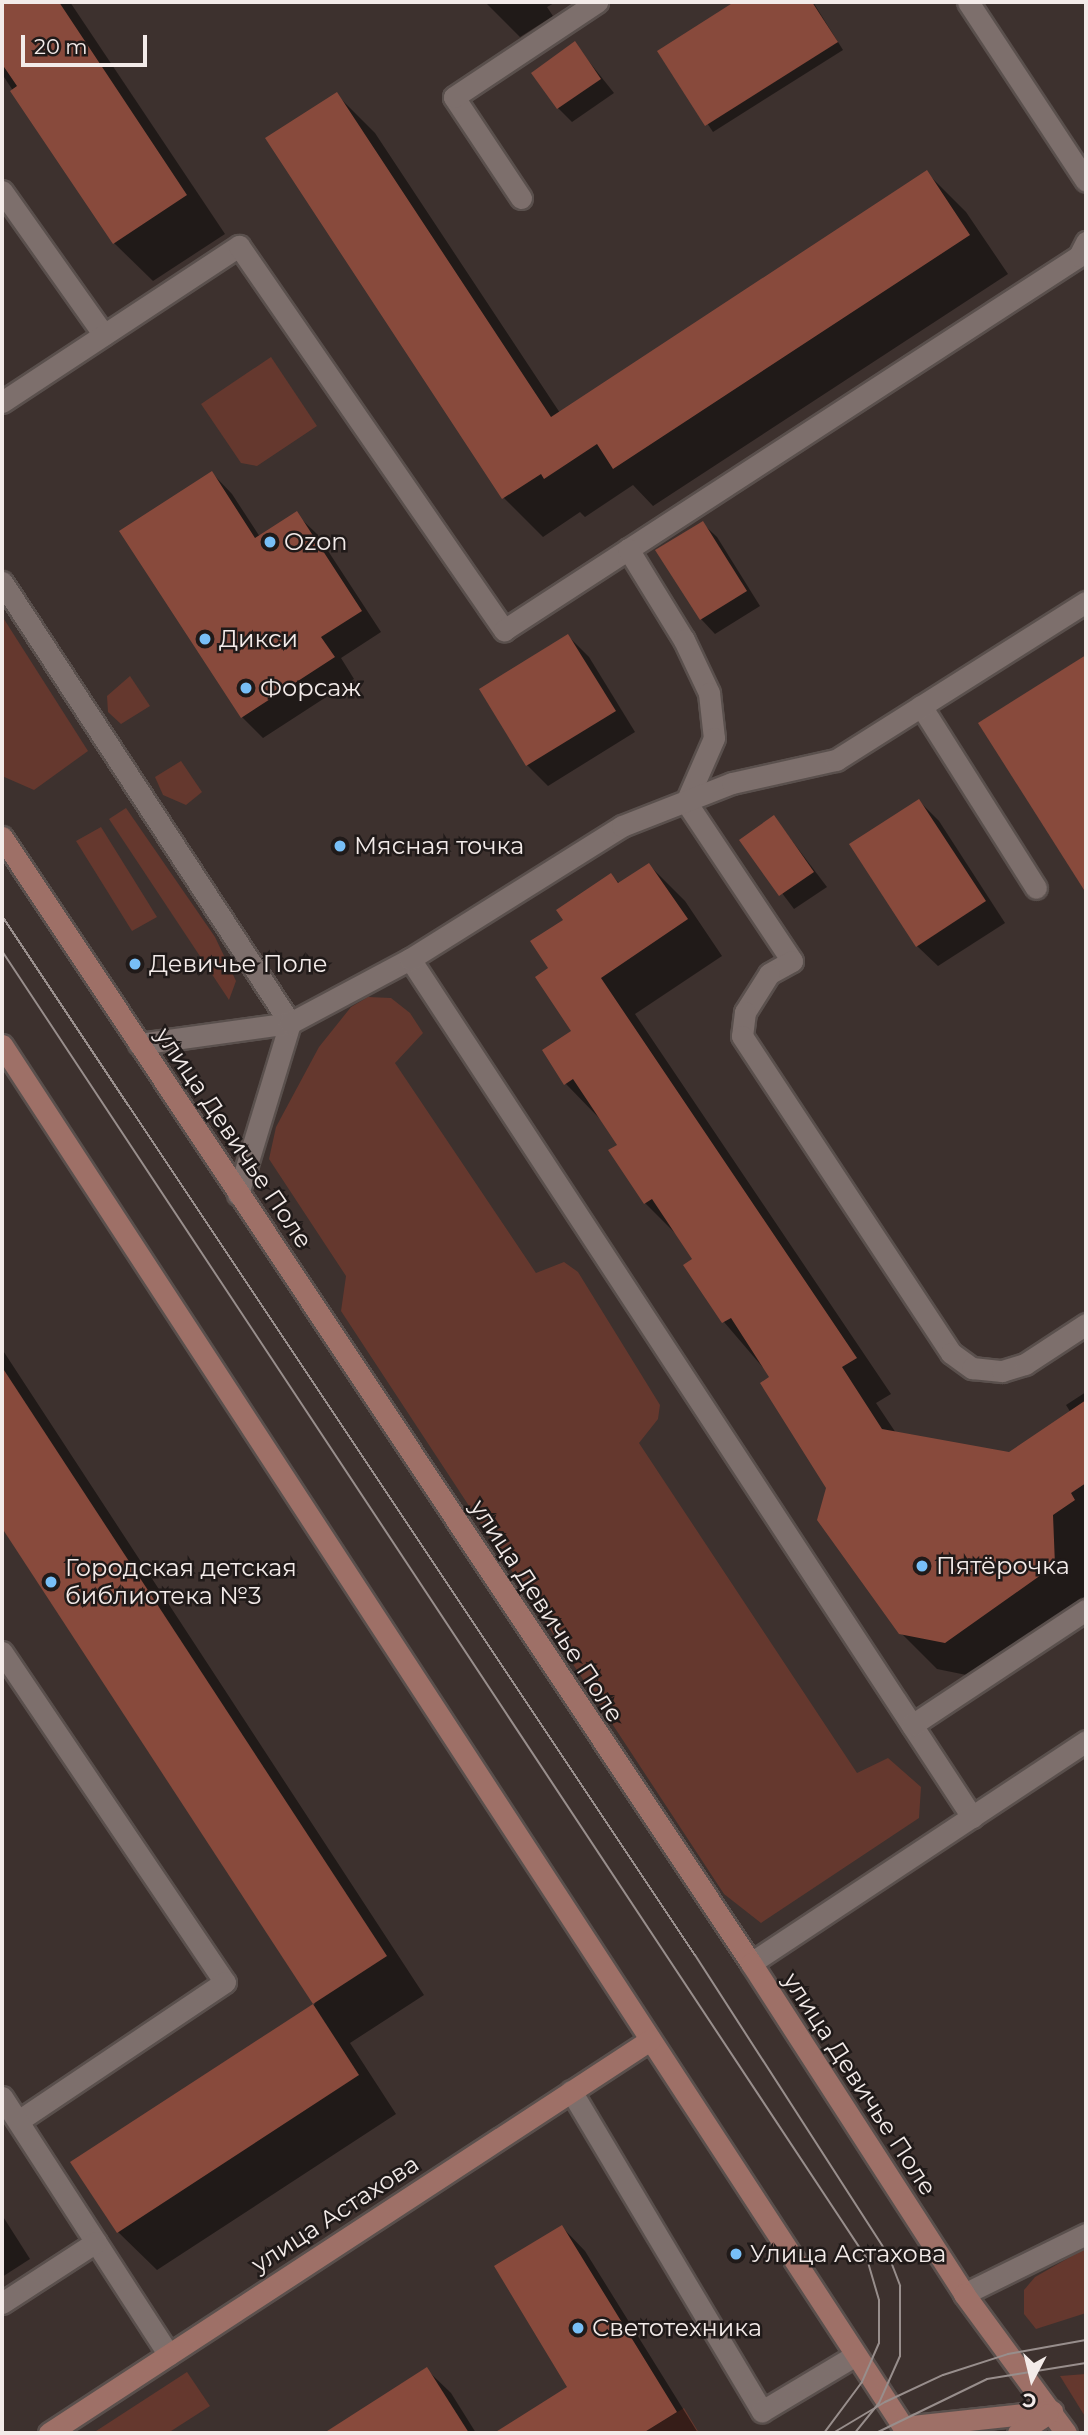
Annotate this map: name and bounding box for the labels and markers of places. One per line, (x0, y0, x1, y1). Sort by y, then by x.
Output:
place label: Ozon (284, 528, 347, 556)
marker: Ozon (262, 534, 278, 550)
place label: Дикси (219, 625, 298, 653)
marker: Дикси (197, 631, 213, 647)
place label: Форсаж (260, 674, 361, 702)
marker: Форсаж (238, 680, 254, 696)
place label: Мясная точка (354, 832, 524, 860)
marker: Мясная точка (332, 838, 348, 854)
place label: Девичье Поле (149, 950, 328, 978)
marker: Девичье Поле (127, 956, 143, 972)
place label: Пятёрочка (936, 1552, 1070, 1580)
place label: Городская детская библиотека №3 (65, 1554, 297, 1610)
marker: Пятёрочка (914, 1558, 930, 1574)
marker: Городская детская библиотека №3 (43, 1574, 59, 1590)
place label: Улица Астахова (750, 2240, 946, 2268)
marker: Улица Астахова (728, 2246, 744, 2262)
place label: Светотехника (592, 2314, 762, 2342)
marker: Светотехника (570, 2320, 586, 2336)

